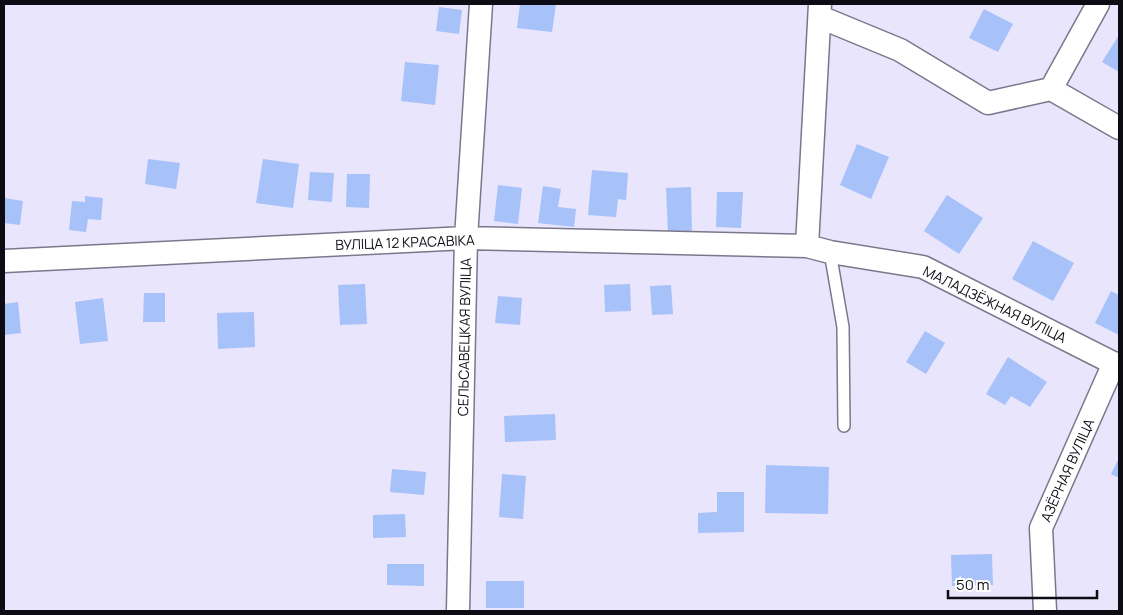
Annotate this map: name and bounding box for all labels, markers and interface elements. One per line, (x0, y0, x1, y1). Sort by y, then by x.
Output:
street label: ВУЛІЦА 12 КРАСАВІКА (335, 230, 475, 254)
street label: СЕЛЬСАВЕЦКАЯ ВУЛІЦА (453, 258, 475, 416)
street label: МАЛАДЗЁЖНАЯ ВУЛІЦА (920, 261, 1070, 347)
street label: АЗЁРНАЯ ВУЛІЦА (1036, 415, 1098, 525)
scale bar (948, 568, 1097, 600)
text: 50 m (956, 574, 990, 595)

